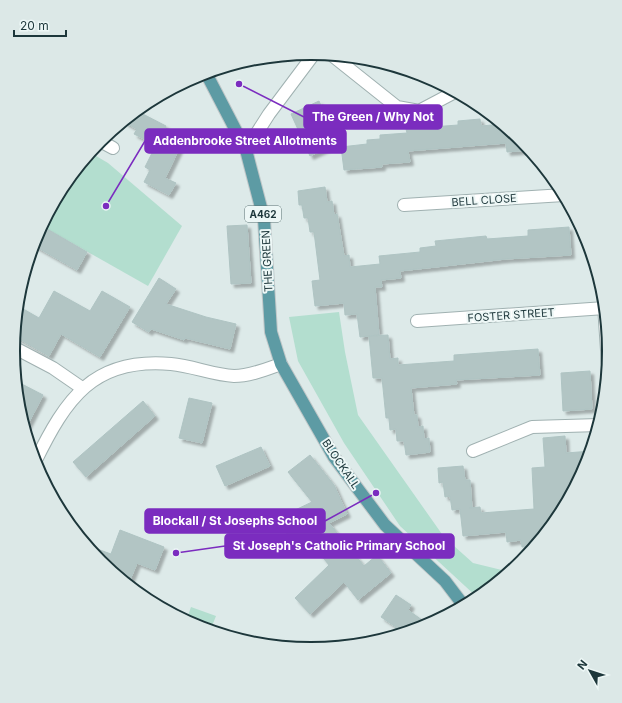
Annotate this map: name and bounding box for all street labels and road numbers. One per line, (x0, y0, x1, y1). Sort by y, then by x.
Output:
street label: BELL CLOSE (451, 191, 517, 209)
road number: A462 (245, 206, 281, 222)
street label: THE GREEN (258, 230, 276, 292)
street label: FOSTER STREET (467, 305, 555, 325)
street label: BLOCKALL (319, 436, 363, 492)

